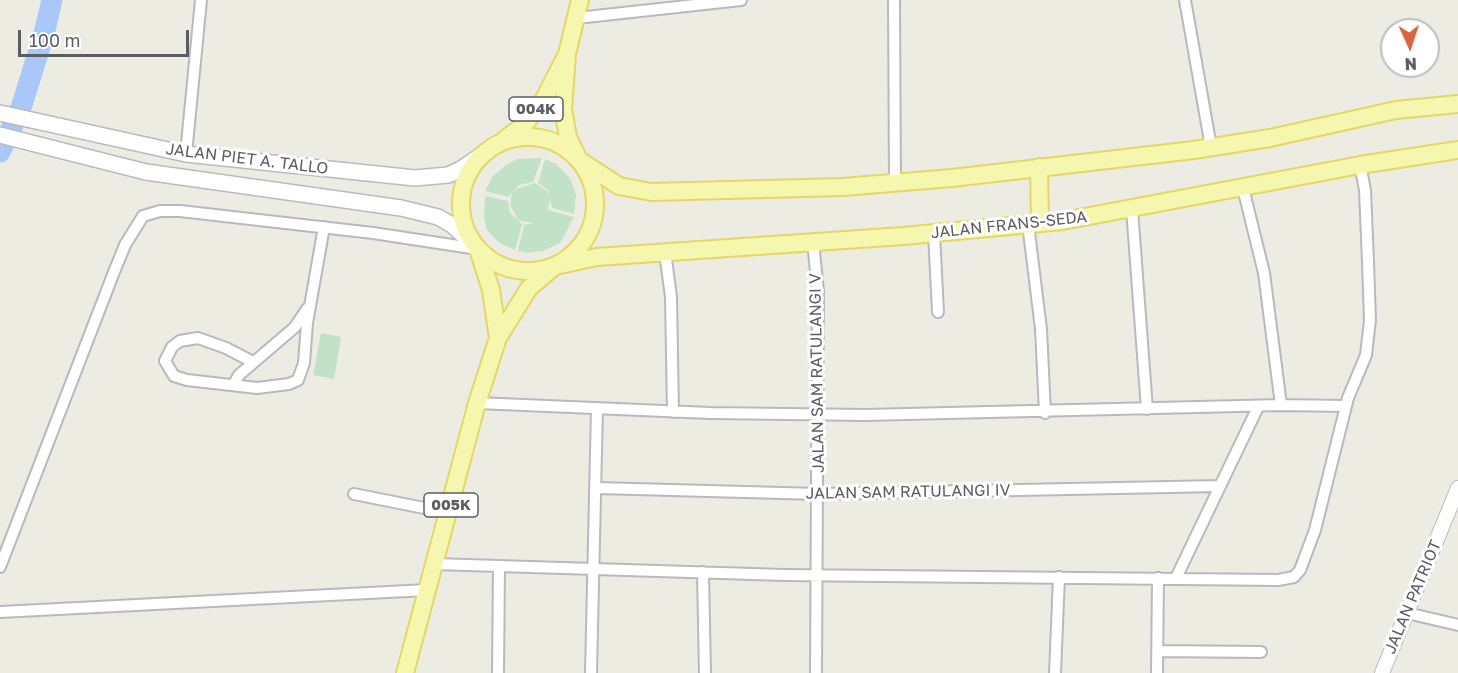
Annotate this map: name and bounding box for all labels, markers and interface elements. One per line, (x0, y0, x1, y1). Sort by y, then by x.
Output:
scale bar (21, 18, 192, 56)
north arrow (1380, 18, 1440, 78)
text: 100 m (29, 29, 80, 51)
text: N (1404, 54, 1417, 74)
road number: 004K (509, 97, 563, 121)
street label: JALAN PIET A. TALLO (165, 140, 329, 178)
street label: JALAN FRANS-SEDA (930, 207, 1088, 243)
street label: JALAN SAM RATULANGI V (806, 273, 828, 473)
street label: JALAN SAM RATULANGI IV (806, 481, 1010, 503)
road number: 005K (424, 493, 478, 517)
street label: JALAN PATRIOT (1380, 537, 1446, 657)

